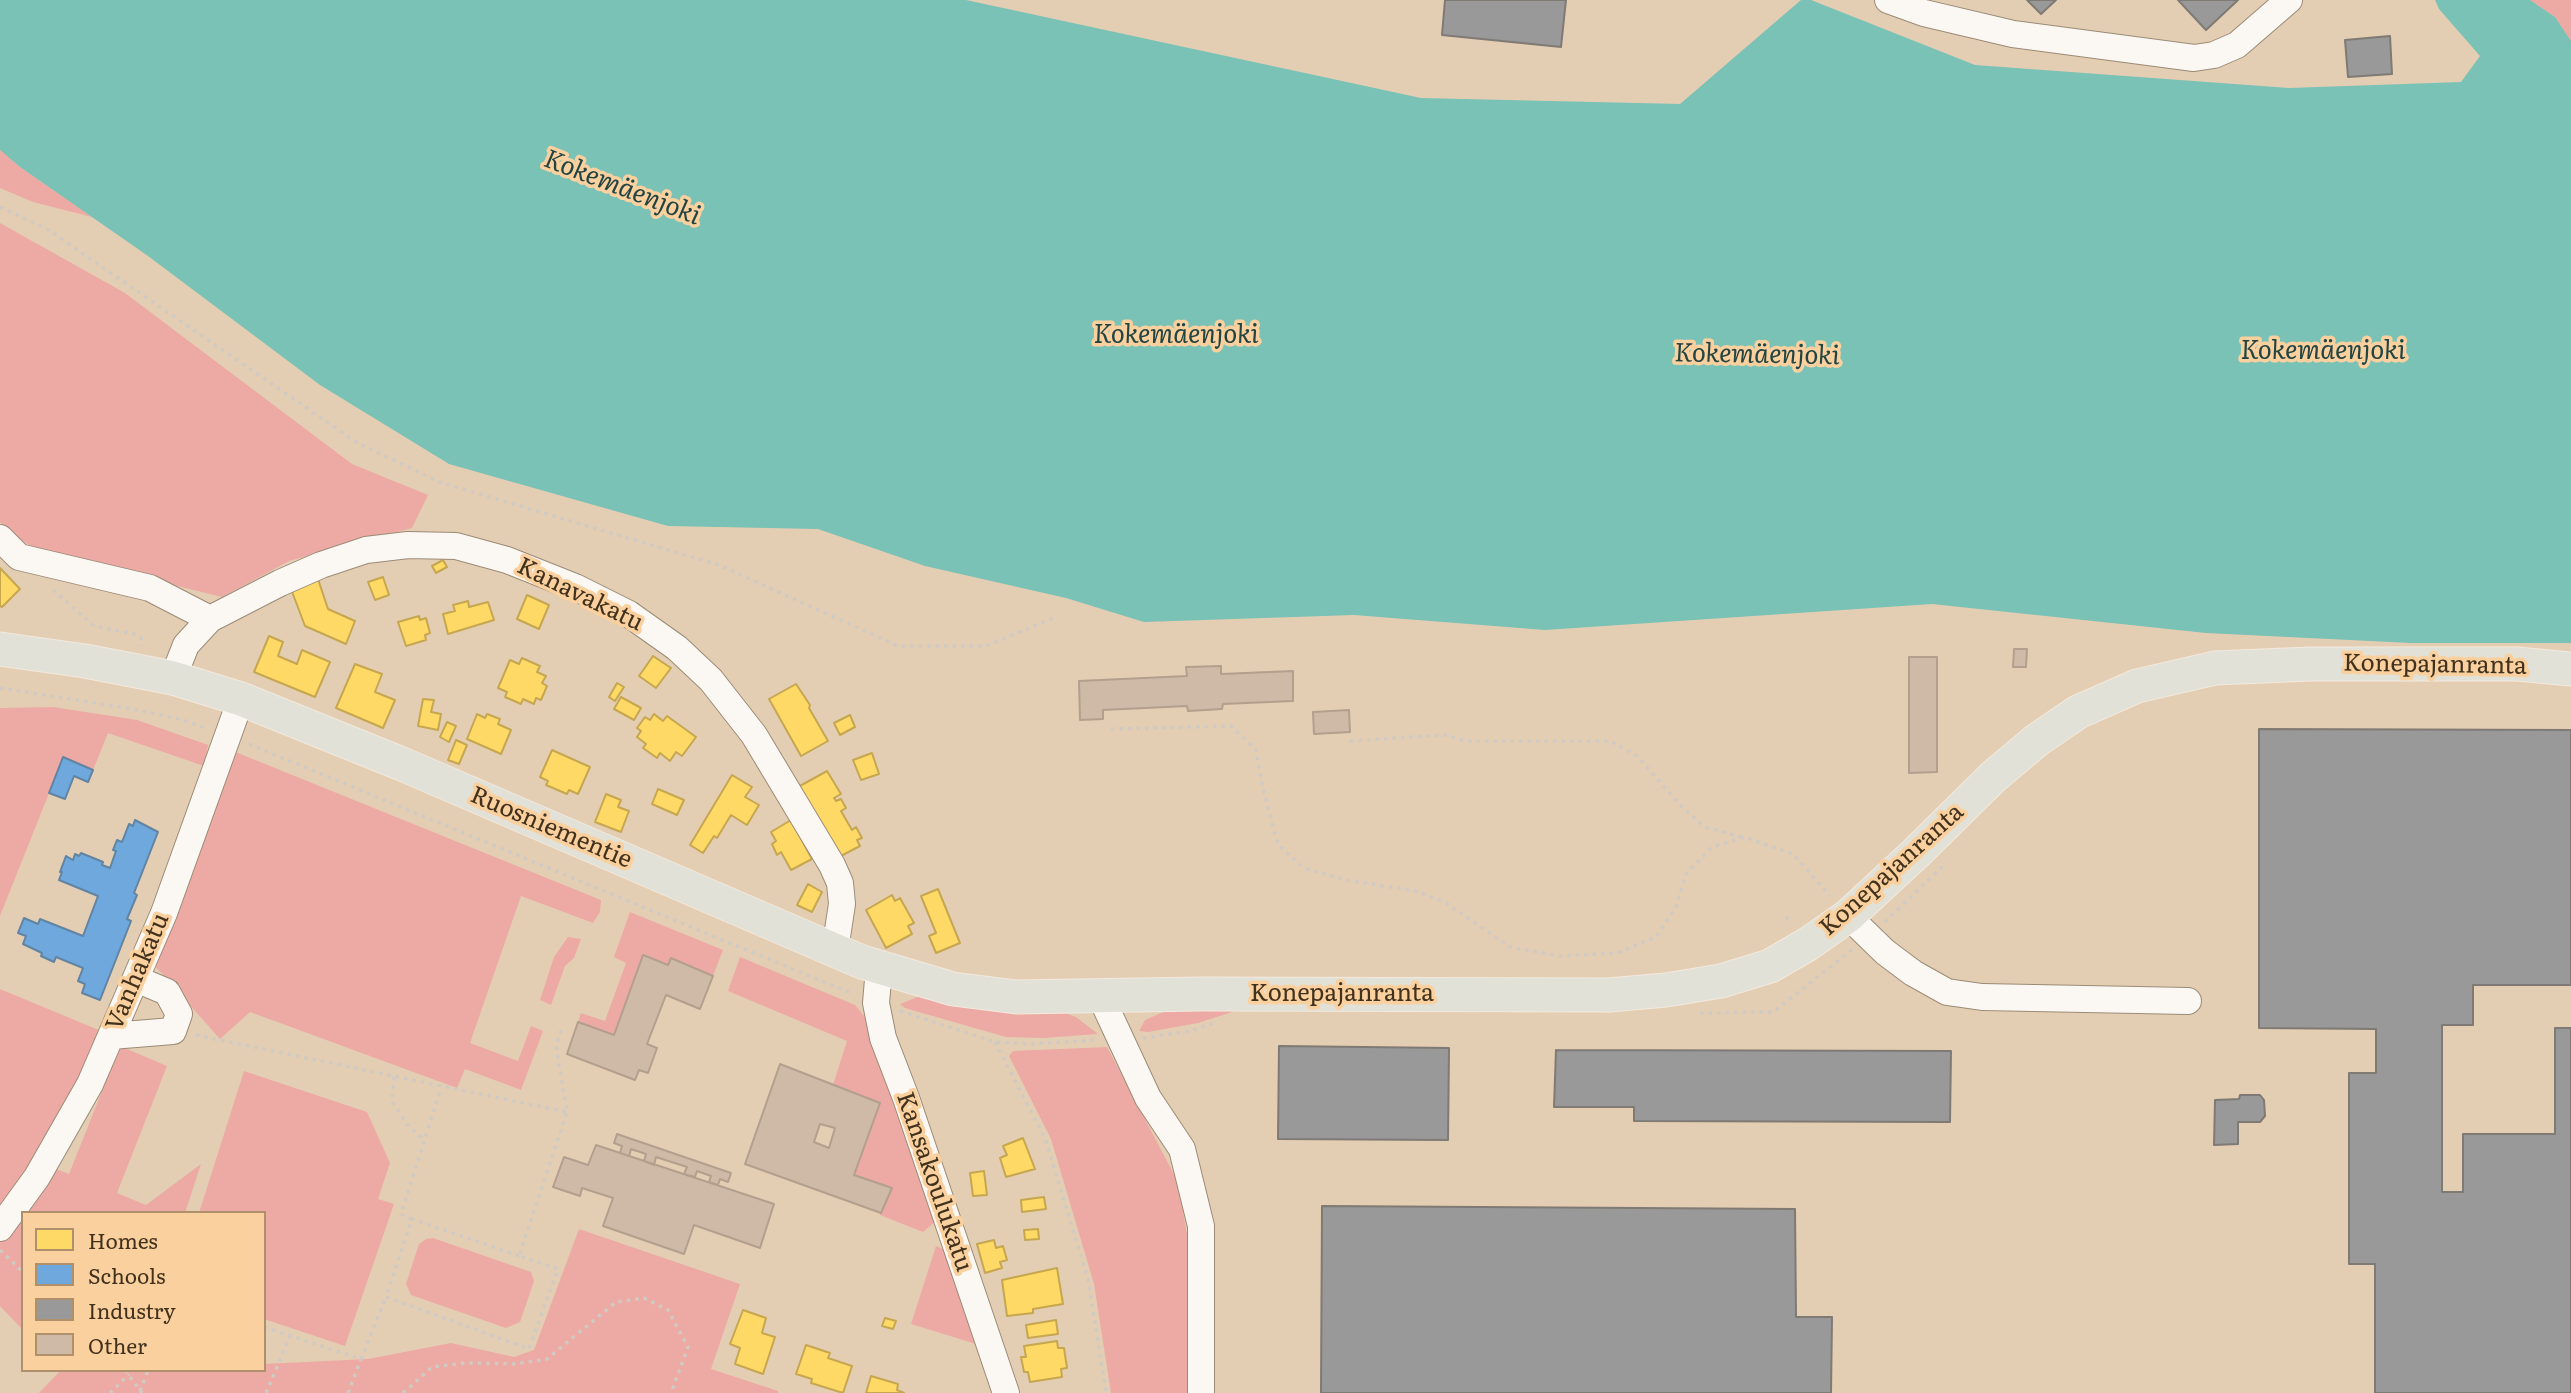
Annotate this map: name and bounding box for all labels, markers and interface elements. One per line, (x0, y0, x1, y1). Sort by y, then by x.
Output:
water label: Kokemäenjoki (539, 144, 705, 232)
water label: Kokemäenjoki (1093, 319, 1259, 351)
water label: Kokemäenjoki (2240, 335, 2406, 367)
water label: Kokemäenjoki (1674, 338, 1840, 372)
street label: Kanavakatu (512, 552, 648, 638)
street label: Konepajanranta (2343, 649, 2527, 681)
street label: Ruosniementie (466, 781, 636, 875)
street label: Konepajanranta (1814, 798, 1970, 942)
street label: Vanhakatu (100, 909, 176, 1035)
street label: Konepajanranta (1250, 980, 1434, 1008)
street label: Kansakoulukatu (890, 1089, 978, 1275)
legend (21, 1211, 266, 1372)
text: Homes (88, 1224, 158, 1255)
text: Schools (88, 1259, 166, 1290)
text: Industry (88, 1294, 176, 1325)
text: Other (88, 1329, 147, 1360)

